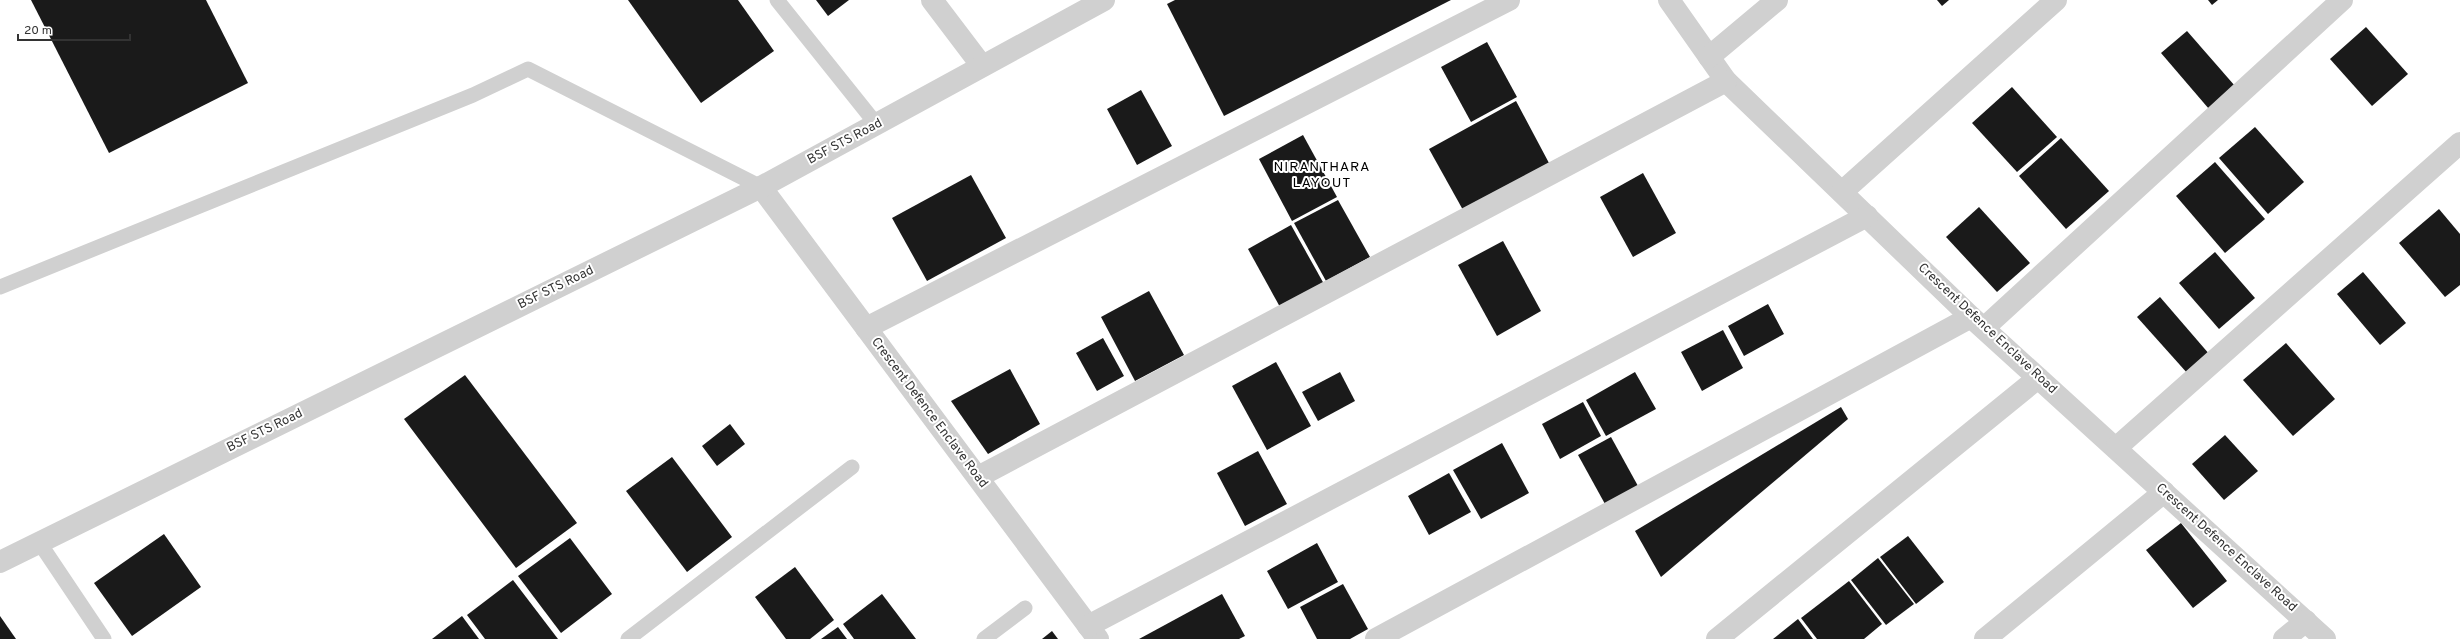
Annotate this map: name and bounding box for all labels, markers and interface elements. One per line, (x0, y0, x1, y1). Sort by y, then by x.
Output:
scale bar (18, 16, 130, 42)
text: 20 m (24, 23, 52, 39)
street label: BSF STS Road (805, 116, 885, 168)
district label: NIRANTHARA LAYOUT (1273, 159, 1371, 192)
street label: Crescent Defence Enclave Road (1914, 260, 2060, 398)
street label: BSF STS Road (515, 263, 597, 313)
street label: Crescent Defence Enclave Road (867, 335, 991, 491)
street label: BSF STS Road (224, 406, 306, 456)
street label: Crescent Defence Enclave Road (2152, 480, 2300, 616)

